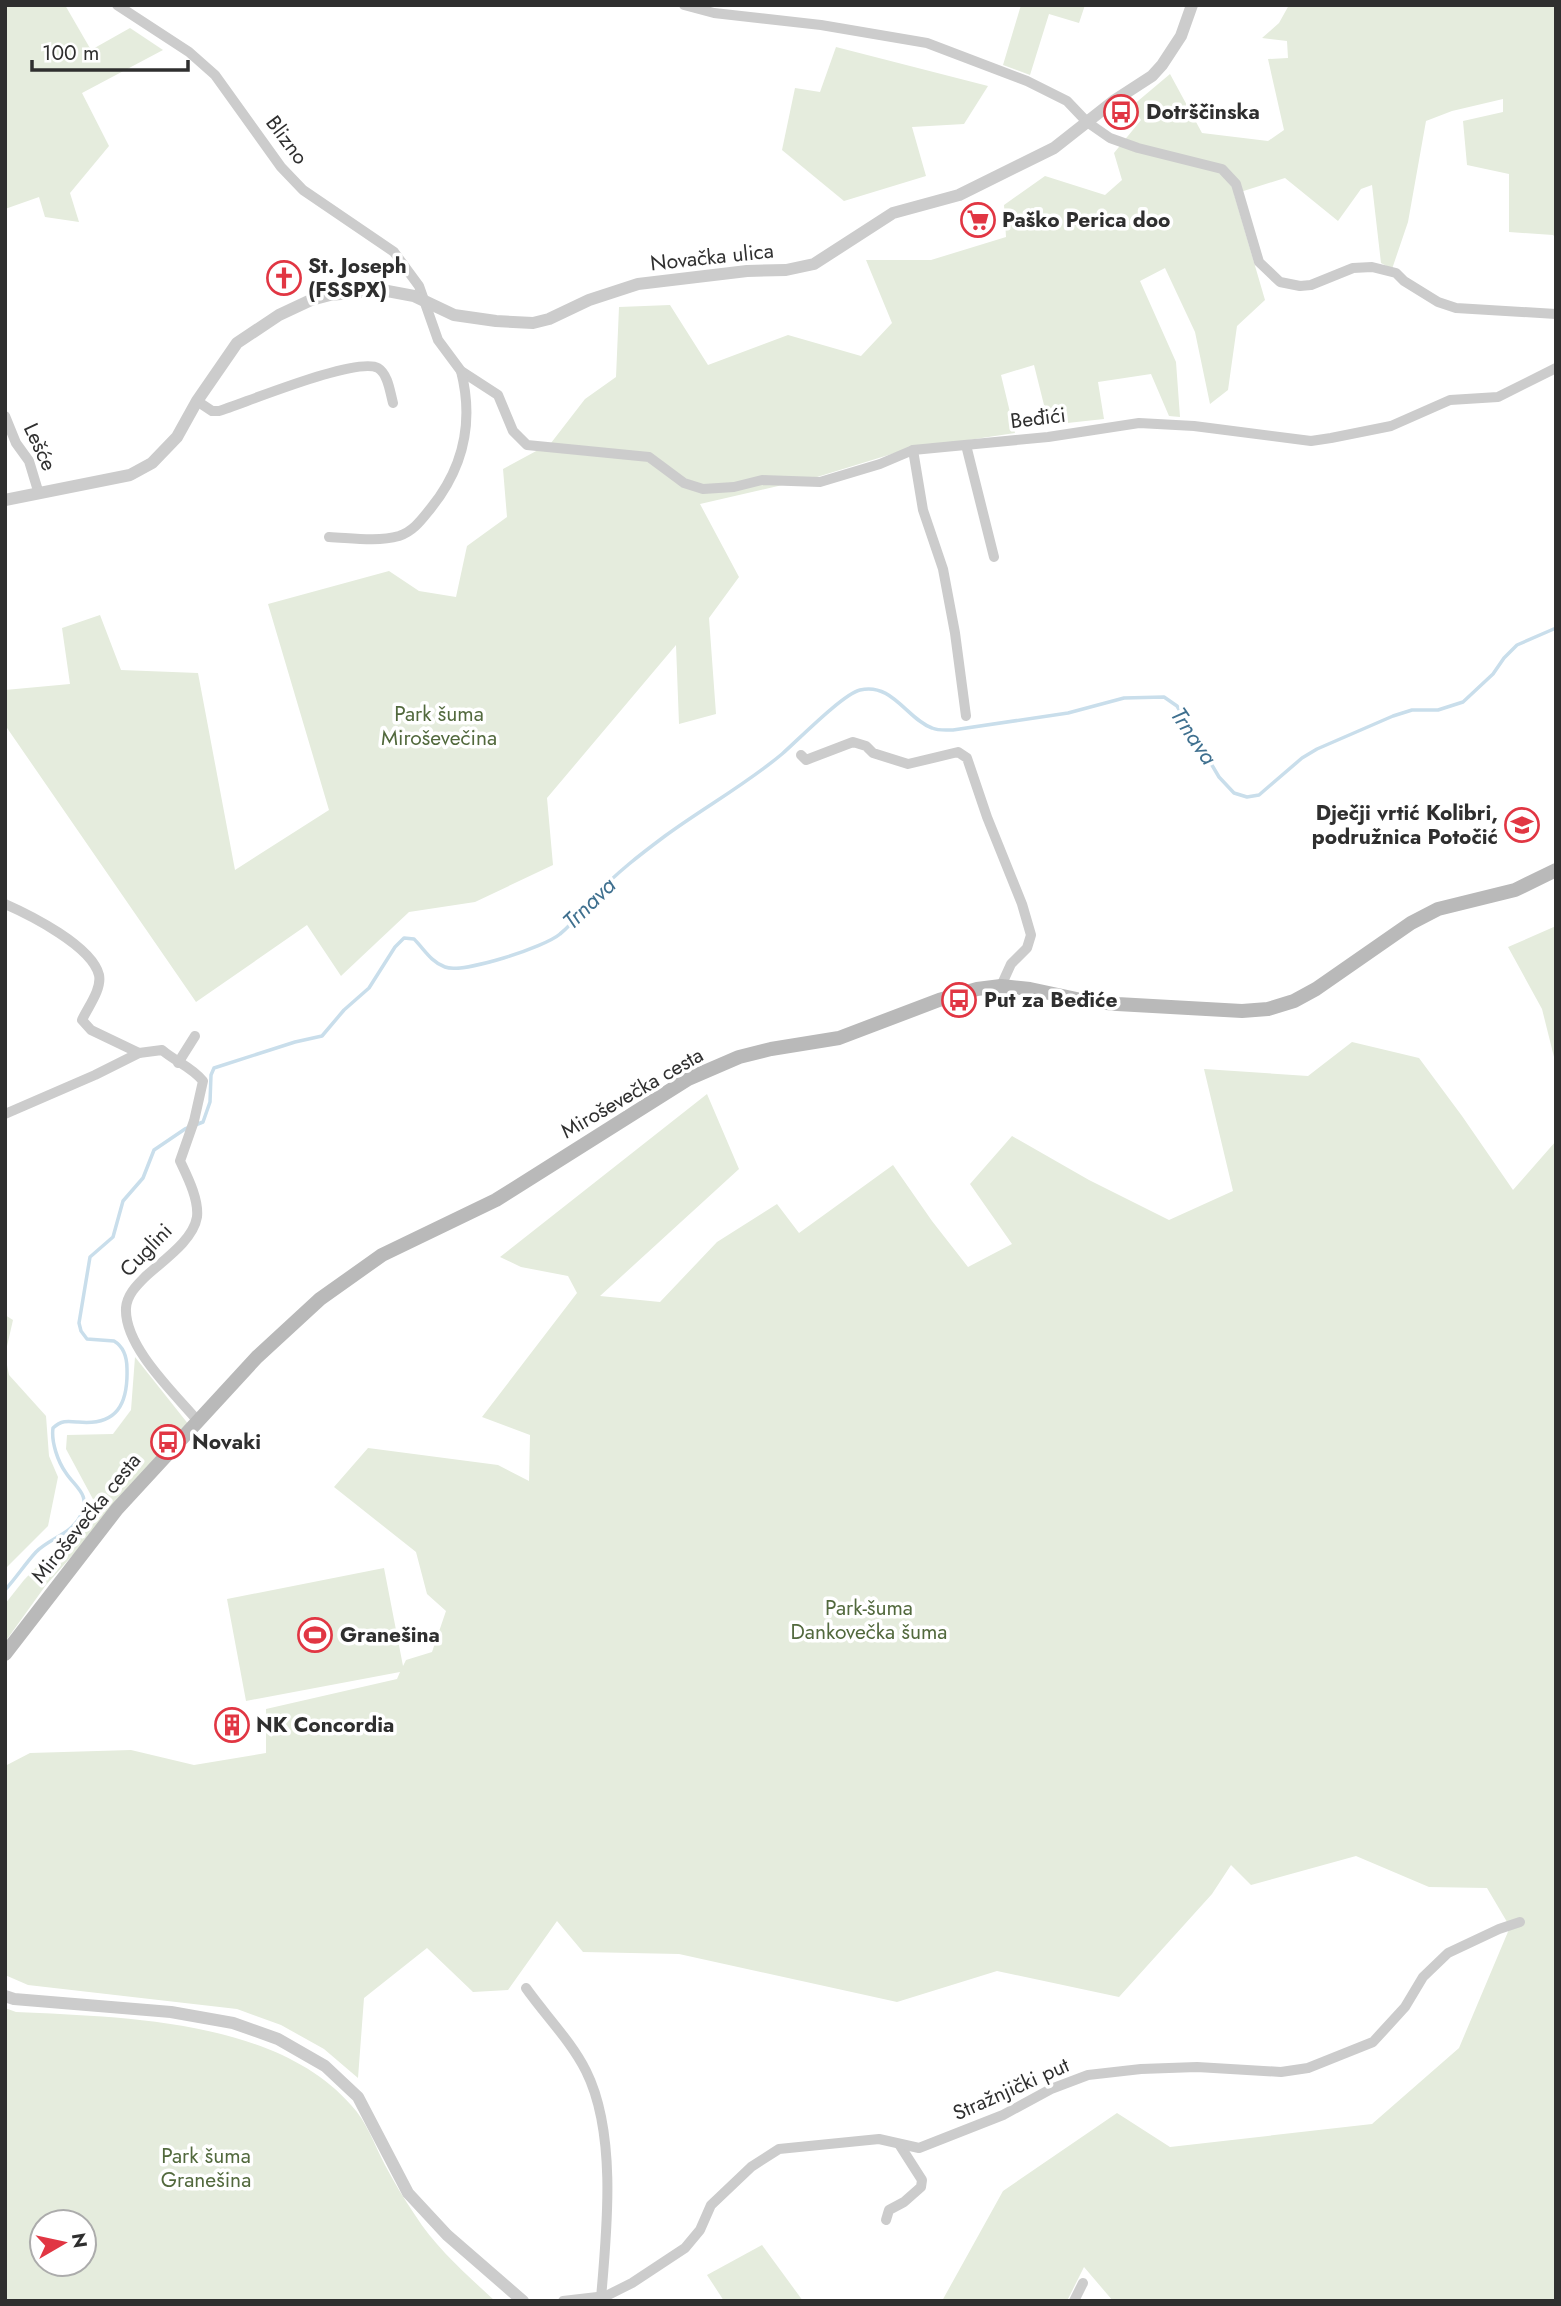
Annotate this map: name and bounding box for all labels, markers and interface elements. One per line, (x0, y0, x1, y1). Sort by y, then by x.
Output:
scale bar (32, 28, 187, 72)
text: 100 m (42, 38, 99, 68)
bus stop icon: Dotrščinska (1102, 93, 1140, 131)
place label: Dotrščinska (1146, 97, 1260, 127)
street label: Blizno (259, 109, 315, 171)
supermarket icon: Paško Perica doo (959, 201, 997, 239)
place label: Paško Perica doo (1002, 205, 1170, 235)
street label: Novačka ulica (649, 236, 775, 278)
place label: St. Joseph (FSSPX) (308, 251, 407, 305)
church icon: St. Joseph (FSSPX) (265, 259, 303, 297)
street label: Beđići (1009, 400, 1067, 436)
street label: Lešće (16, 418, 64, 476)
park label: Park šuma Miroševečina (381, 699, 497, 753)
water label: Trnava (1162, 700, 1226, 772)
place label: Dječji vrtić Kolibri, podružnica Potočić (1312, 798, 1498, 852)
school or university icon: Dječji vrtić Kolibri, podružnica Potočić (1503, 806, 1541, 844)
water label: Trnava (555, 869, 624, 937)
bus stop icon: Put za Beđiće (940, 981, 978, 1019)
place label: Put za Beđiće (984, 985, 1117, 1015)
street label: Miroševečka cesta (555, 1040, 709, 1146)
street label: Cuglini (113, 1217, 179, 1283)
bus stop icon: Novaki (149, 1423, 187, 1461)
place label: Novaki (192, 1427, 261, 1457)
street label: Miroševečka cesta (24, 1447, 148, 1589)
park label: Park-šuma Dankovečka šuma (791, 1593, 947, 1647)
sports icon: Granešina (296, 1616, 334, 1654)
place label: Granešina (340, 1620, 440, 1650)
building icon: NK Concordia (213, 1706, 251, 1744)
place label: NK Concordia (256, 1710, 394, 1740)
street label: Stražnjički put (948, 2050, 1074, 2128)
park label: Park šuma Granešina (161, 2141, 251, 2195)
north arrow (28, 2208, 98, 2278)
text: N (65, 2231, 94, 2250)

